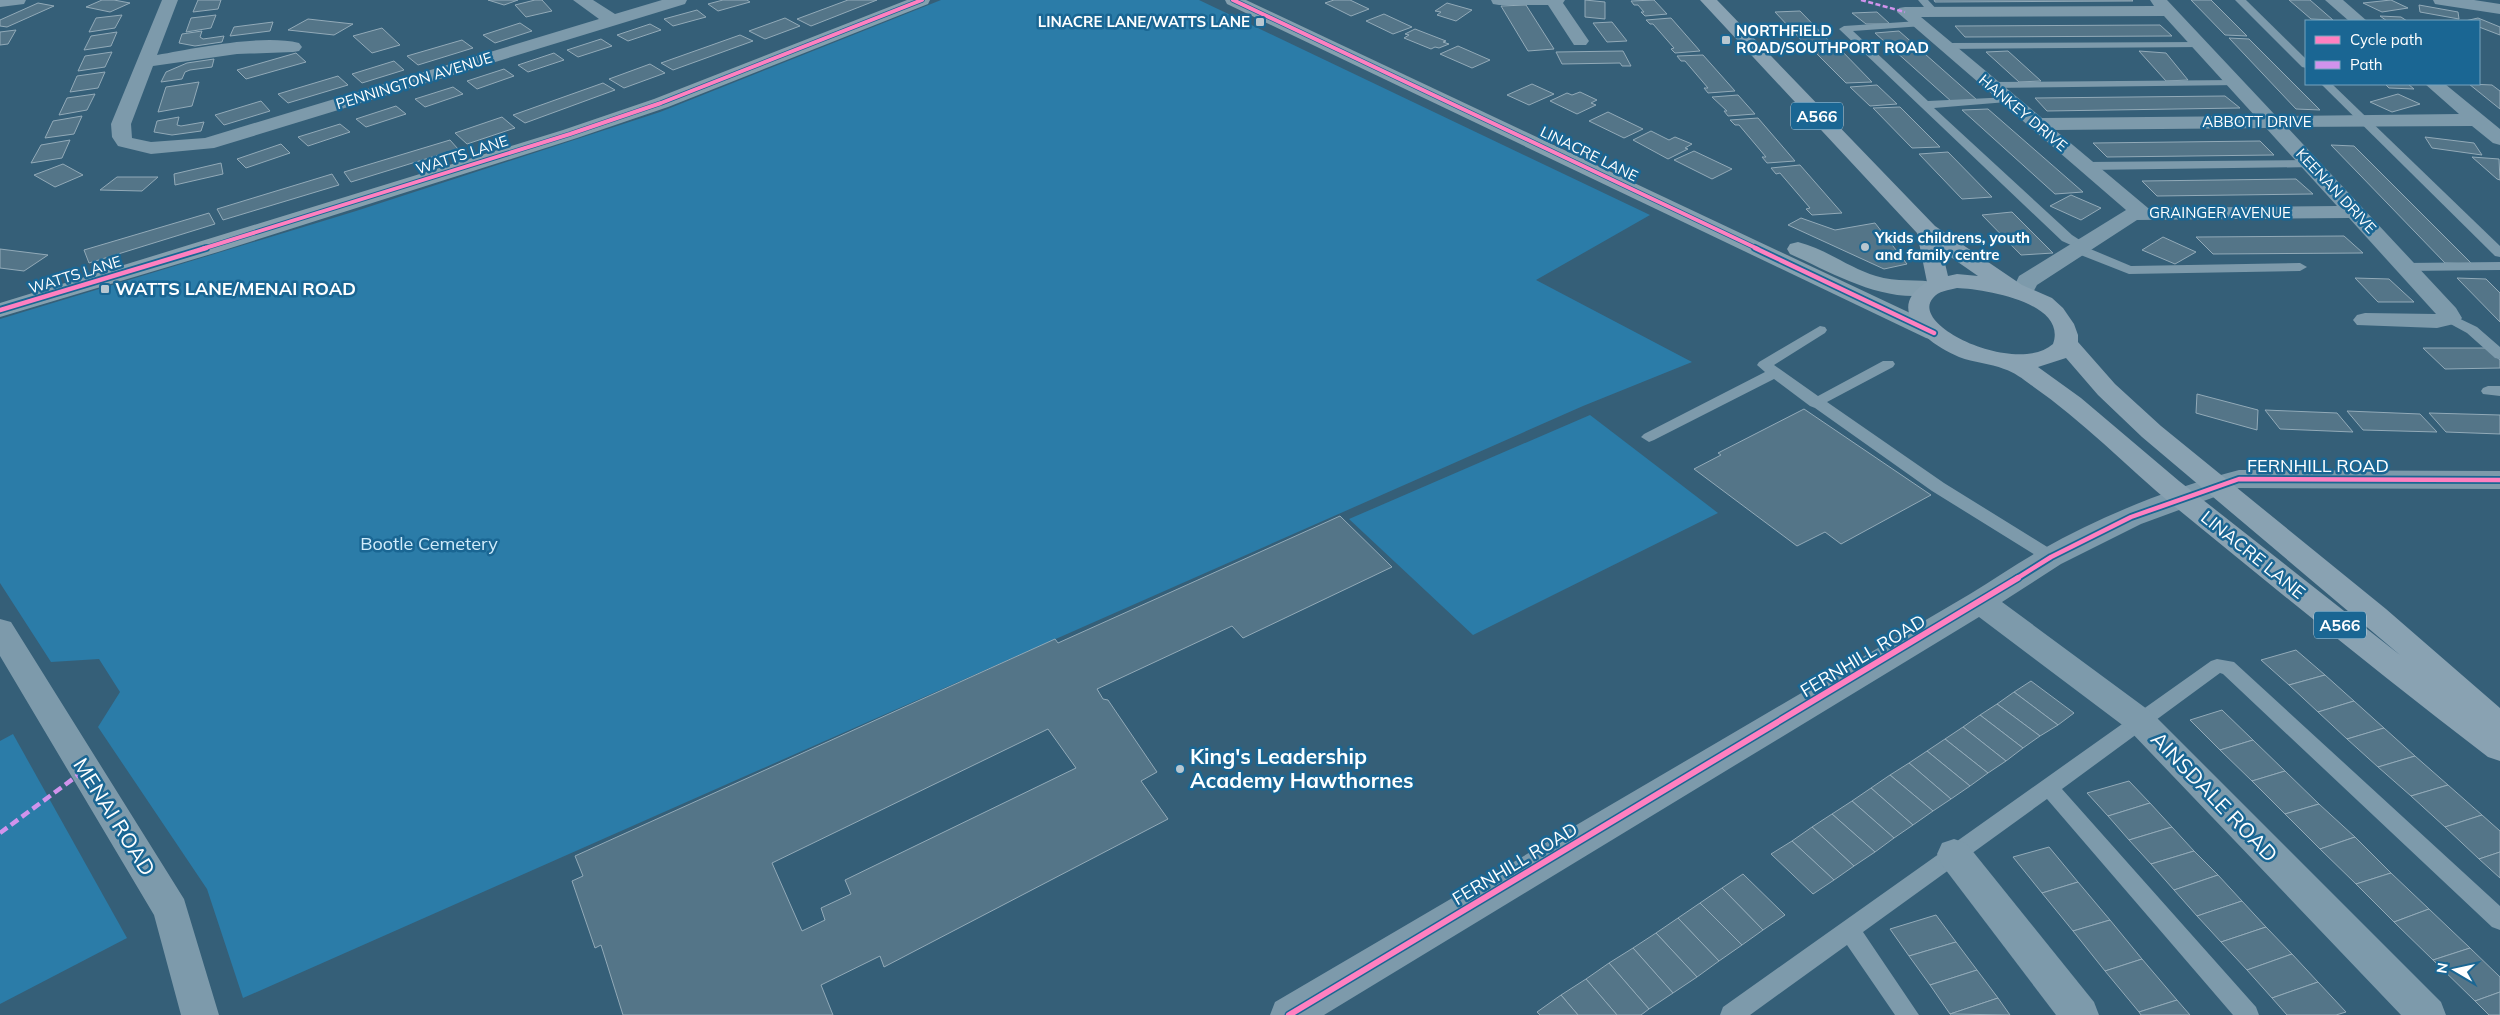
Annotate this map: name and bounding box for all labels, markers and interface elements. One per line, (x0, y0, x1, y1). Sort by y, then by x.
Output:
place label: LINACRE LANE/WATTS LANE (1038, 12, 1250, 31)
marker: LINACRE LANE/WATTS LANE (1254, 16, 1266, 28)
legend (2305, 20, 2480, 85)
place label: NORTHFIELD ROAD/SOUTHPORT ROAD (1736, 21, 1929, 57)
text: Cycle path (2350, 30, 2423, 49)
marker: NORTHFIELD ROAD/SOUTHPORT ROAD (1720, 34, 1732, 46)
street label: PENNINGTON AVENUE (333, 48, 494, 113)
text: Path (2350, 55, 2382, 74)
street label: HANKEY DRIVE (1975, 70, 2072, 155)
road number: A566 (1791, 102, 1843, 130)
street label: ABBOTT DRIVE (2202, 112, 2312, 131)
street label: LINACRE LANE (1537, 122, 1641, 185)
street label: WATTS LANE (413, 131, 511, 178)
street label: KEENAN DRIVE (2292, 144, 2381, 237)
street label: GRAINGER AVENUE (2149, 203, 2291, 222)
place label: Ykids childrens, youth and family centre (1874, 228, 2030, 264)
marker: Ykids childrens, youth and family centre (1859, 241, 1871, 253)
street label: WATTS LANE (26, 251, 124, 298)
place label: WATTS LANE/MENAI ROAD (115, 277, 356, 300)
marker: WATTS LANE/MENAI ROAD (99, 283, 111, 295)
street label: FERNHILL ROAD (2247, 454, 2389, 477)
street label: LINACRE LANE (2196, 505, 2310, 604)
park label: Bootle Cemetery (360, 532, 498, 555)
street label: FERNHILL ROAD (1796, 609, 1930, 702)
road number: A566 (2314, 612, 2366, 638)
street label: AINSDALE ROAD (2146, 726, 2284, 867)
place label: King's Leadership Academy Hawthornes (1190, 743, 1414, 793)
street label: MENAI ROAD (68, 753, 161, 880)
marker: King's Leadership Academy Hawthornes (1174, 763, 1186, 775)
street label: FERNHILL ROAD (1448, 817, 1582, 910)
north arrow (2430, 945, 2480, 995)
text: N (2432, 961, 2452, 975)

